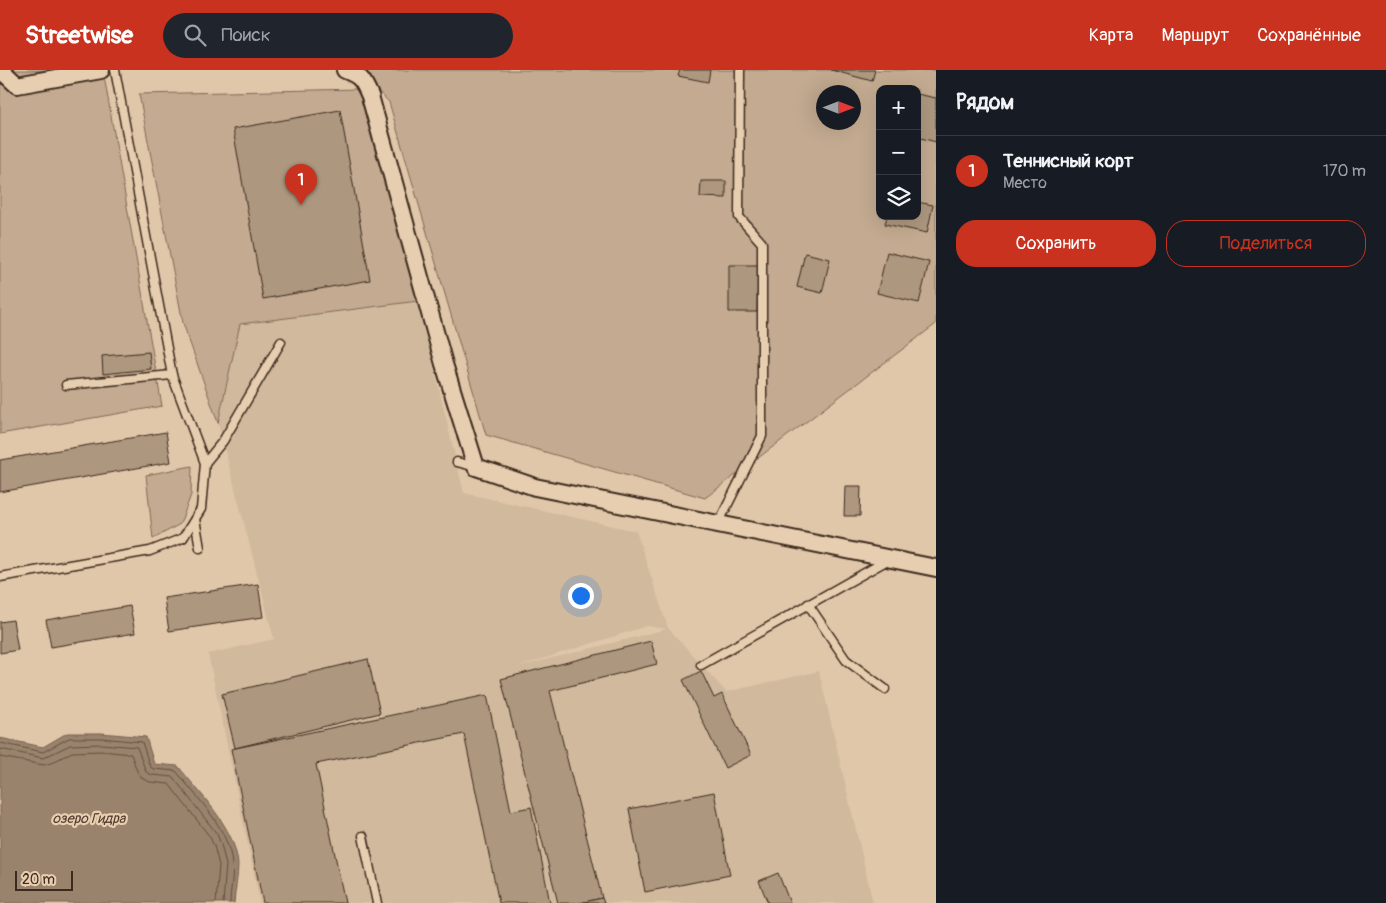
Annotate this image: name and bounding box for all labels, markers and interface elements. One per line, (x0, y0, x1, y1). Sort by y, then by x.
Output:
search box (163, 13, 513, 58)
text: Streetwise (25, 21, 133, 50)
icon: search (181, 21, 209, 49)
text: Поиск (221, 23, 271, 47)
text: Карта (1089, 24, 1133, 47)
text: Маршрут (1161, 24, 1229, 47)
text: Сохранённые (1257, 24, 1361, 47)
north arrow (816, 85, 861, 130)
map controls (876, 85, 921, 220)
button: + (876, 85, 921, 130)
text: Рядом (956, 89, 1014, 116)
button: − (876, 130, 921, 175)
text: Теннисный корт (1003, 149, 1133, 173)
text: 1 (969, 161, 975, 181)
text: 170 m (1323, 161, 1366, 181)
pin: 1 (285, 164, 317, 205)
text: Место (1003, 173, 1047, 193)
button: layers (876, 175, 921, 220)
button: Сохранить (956, 220, 1156, 267)
button: Поделиться (1166, 220, 1366, 267)
your location (568, 583, 594, 609)
water label: озеро Гидра (53, 810, 127, 827)
scale bar (15, 868, 72, 891)
text: 20 m (22, 871, 55, 888)

